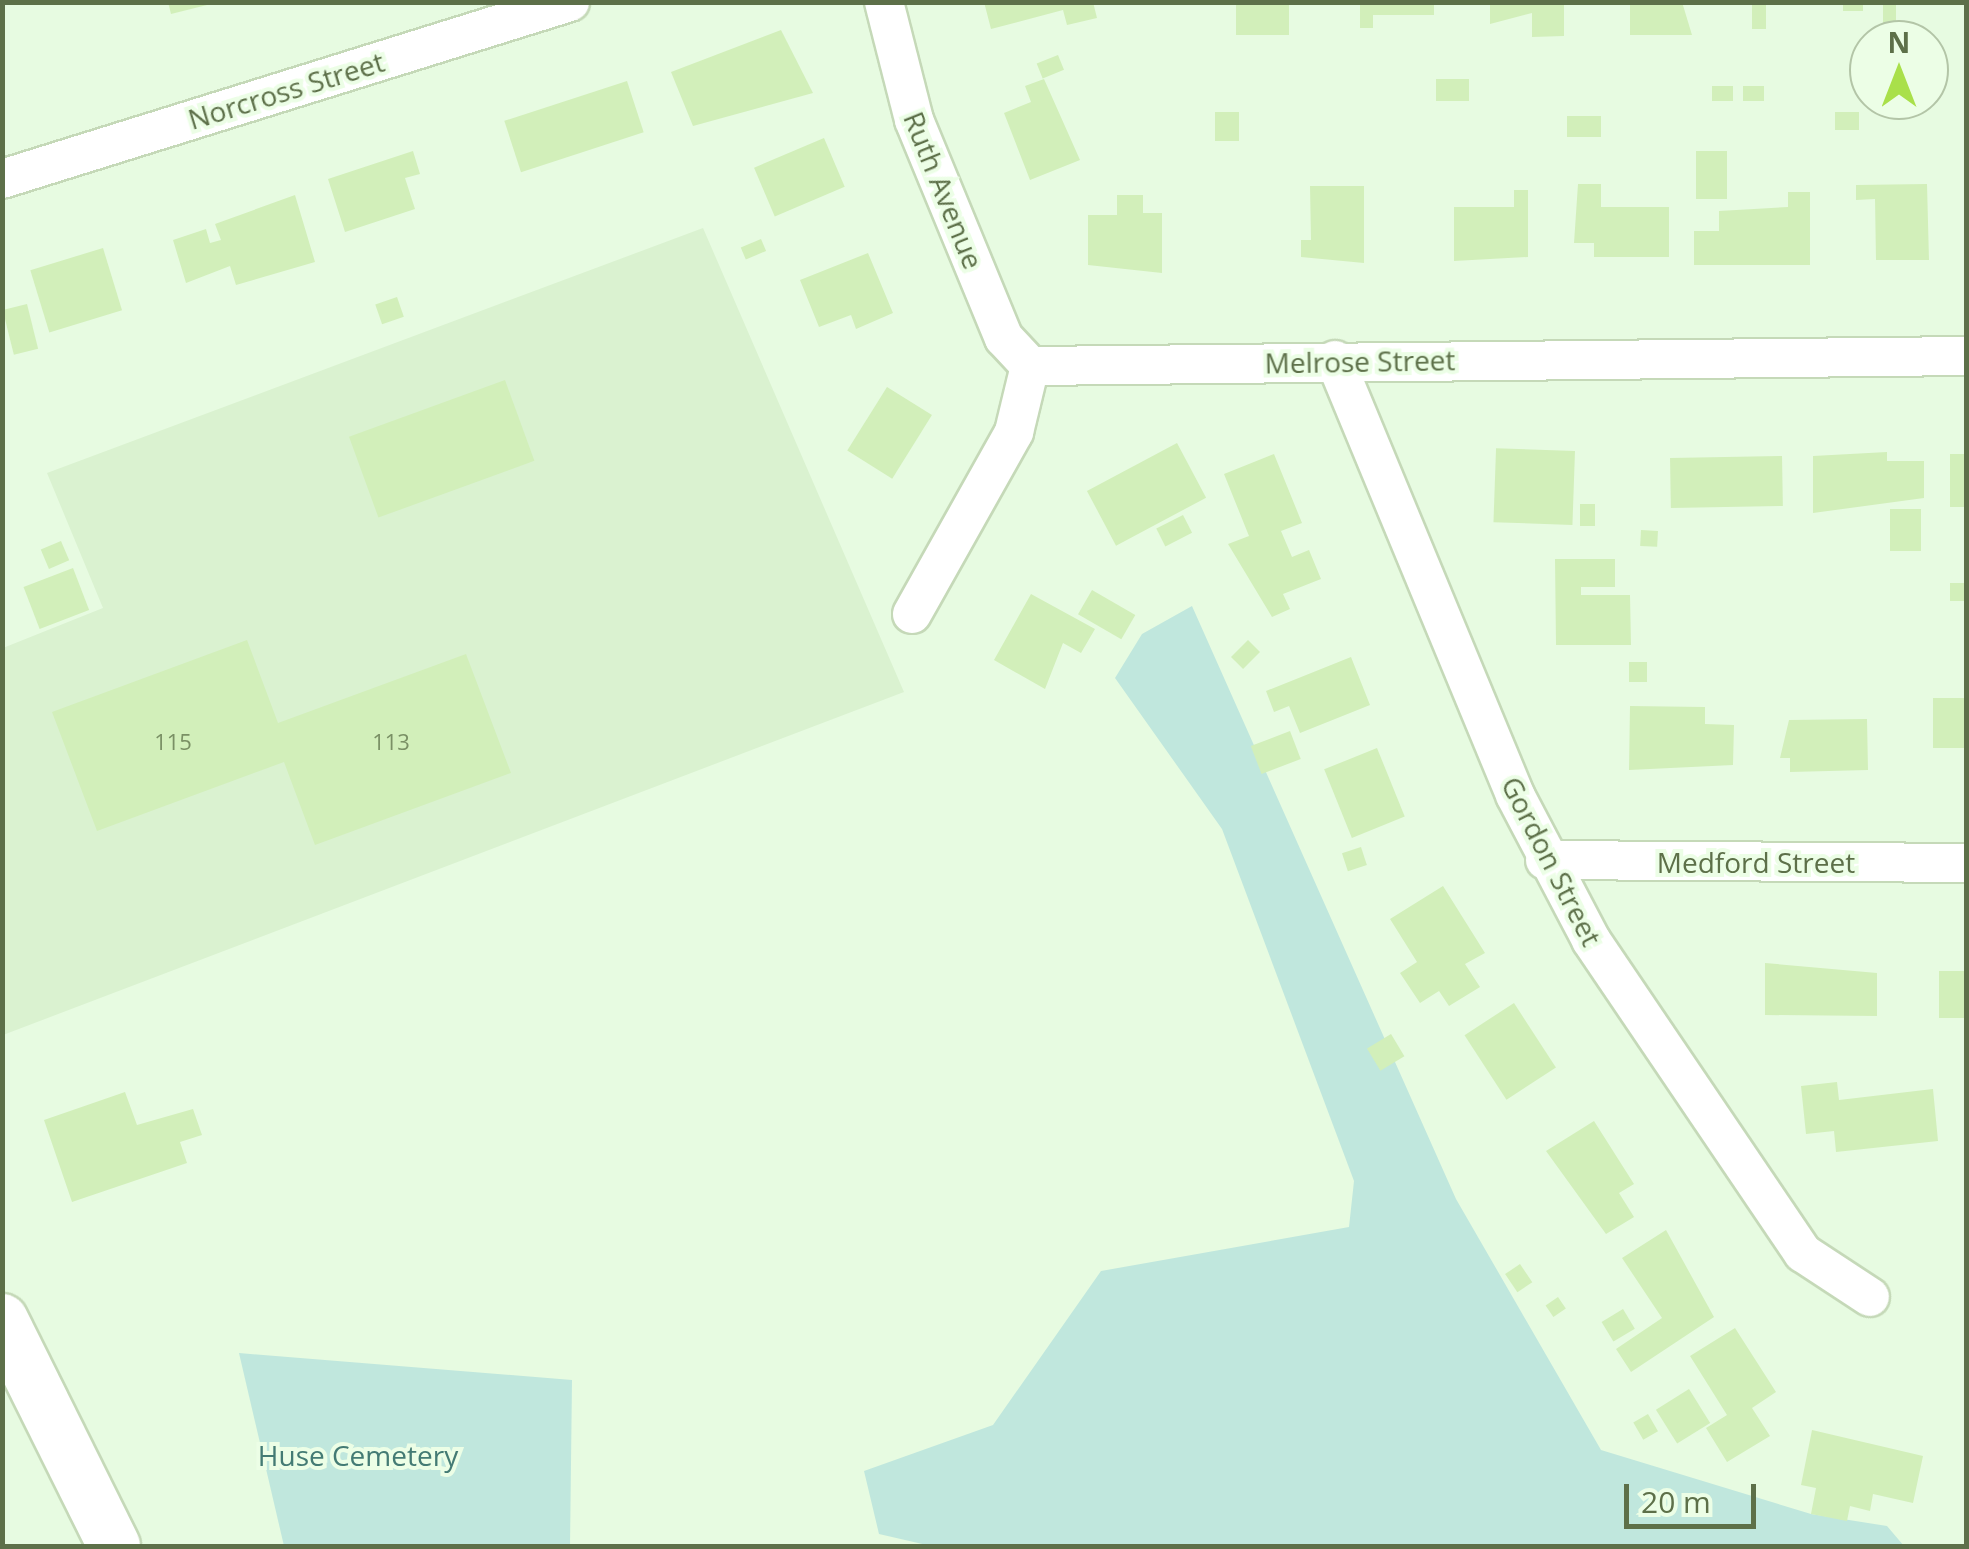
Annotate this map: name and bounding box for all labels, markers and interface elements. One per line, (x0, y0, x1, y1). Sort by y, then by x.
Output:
north arrow (1849, 20, 1949, 120)
text: N (1888, 23, 1910, 61)
street label: Norcross Street (184, 44, 388, 136)
street label: Ruth Avenue (897, 107, 991, 273)
street label: Melrose Street (1264, 343, 1456, 379)
house number: 115 (154, 729, 192, 755)
house number: 113 (372, 729, 410, 755)
street label: Gordon Street (1495, 771, 1609, 951)
street label: Medford Street (1657, 845, 1855, 879)
park label: Huse Cemetery (258, 1438, 458, 1472)
scale bar (1629, 1464, 1762, 1526)
text: 20 m (1641, 1481, 1711, 1522)

